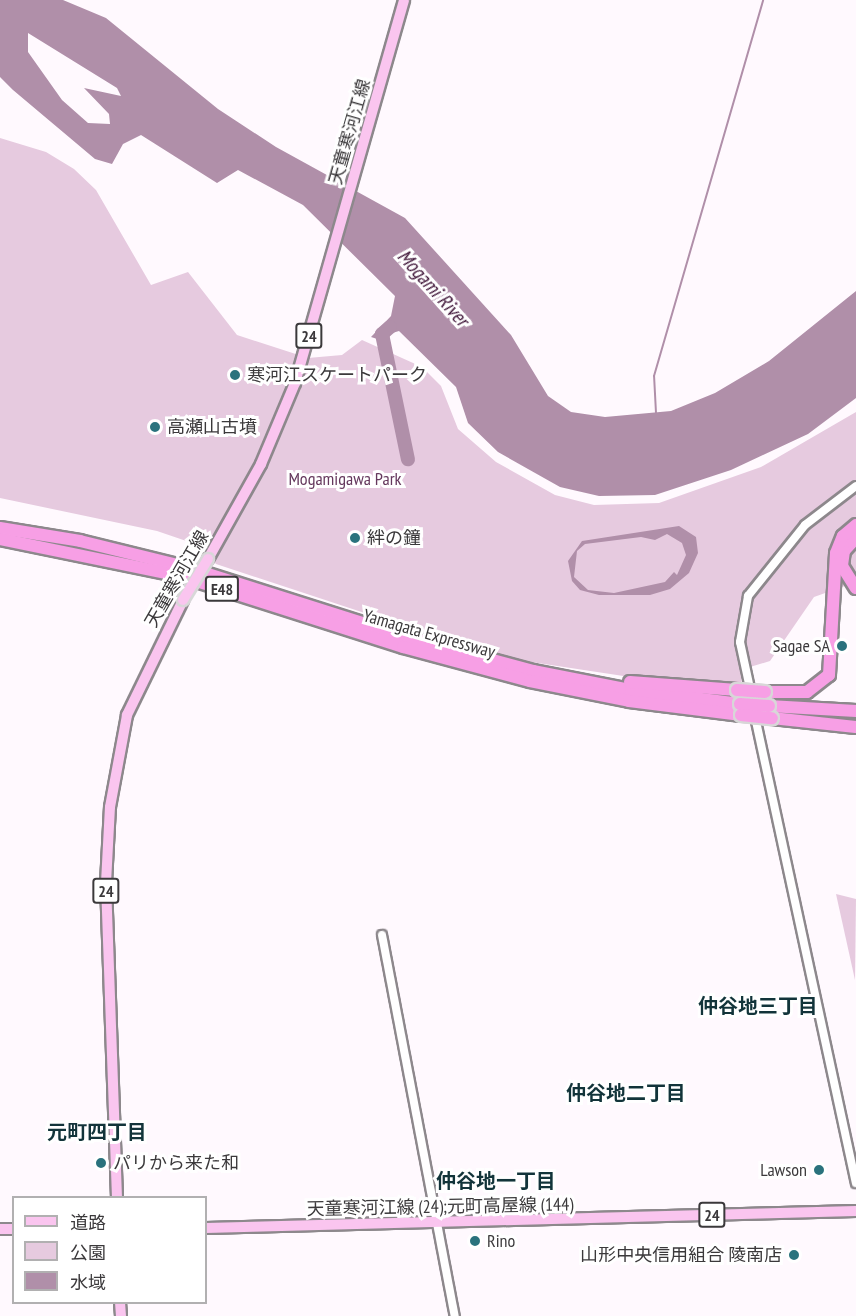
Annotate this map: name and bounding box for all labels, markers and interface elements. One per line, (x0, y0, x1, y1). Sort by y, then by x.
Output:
street label: 天童寒河江線 (325, 77, 375, 187)
water label: Mogami River (392, 245, 474, 331)
road number: 24 (294, 323, 324, 349)
place label: 寒河江スケートパーク (247, 364, 427, 386)
marker: 寒河江スケートパーク (228, 368, 242, 382)
place label: 高瀬山古墳 (167, 416, 257, 438)
marker: 高瀬山古墳 (148, 420, 162, 434)
park label: Mogamigawa Park (288, 468, 402, 490)
street label: 天童寒河江線 (141, 527, 213, 631)
place label: 絆の鐘 (367, 527, 421, 549)
marker: 絆の鐘 (348, 531, 362, 545)
road number: E48 (204, 576, 240, 602)
street label: Yamagata Expressway (361, 605, 497, 663)
place label: Sagae SA (773, 635, 830, 657)
marker: Sagae SA (835, 639, 849, 653)
road number: 24 (91, 878, 121, 904)
district label: 仲谷地三丁目 (698, 994, 818, 1018)
district label: 仲谷地二丁目 (566, 1081, 686, 1105)
district label: 元町四丁目 (47, 1120, 147, 1144)
place label: パリから来た和 (113, 1152, 239, 1174)
marker: パリから来た和 (94, 1156, 108, 1170)
place label: Lawson (760, 1159, 807, 1181)
marker: Lawson (812, 1163, 826, 1177)
district label: 仲谷地一丁目 (436, 1169, 556, 1193)
street label: 天童寒河江線 (24);元町高屋線 (144) (306, 1194, 574, 1220)
legend (12, 1196, 207, 1304)
road number: 24 (697, 1202, 727, 1228)
text: 道路 (70, 1211, 106, 1234)
place label: Rino (487, 1230, 515, 1252)
marker: Rino (468, 1234, 482, 1248)
text: 公園 (70, 1241, 106, 1264)
place label: 山形中央信用組合 陵南店 (580, 1244, 782, 1266)
marker: 山形中央信用組合 陵南店 (787, 1248, 801, 1262)
text: 水域 (70, 1271, 106, 1294)

